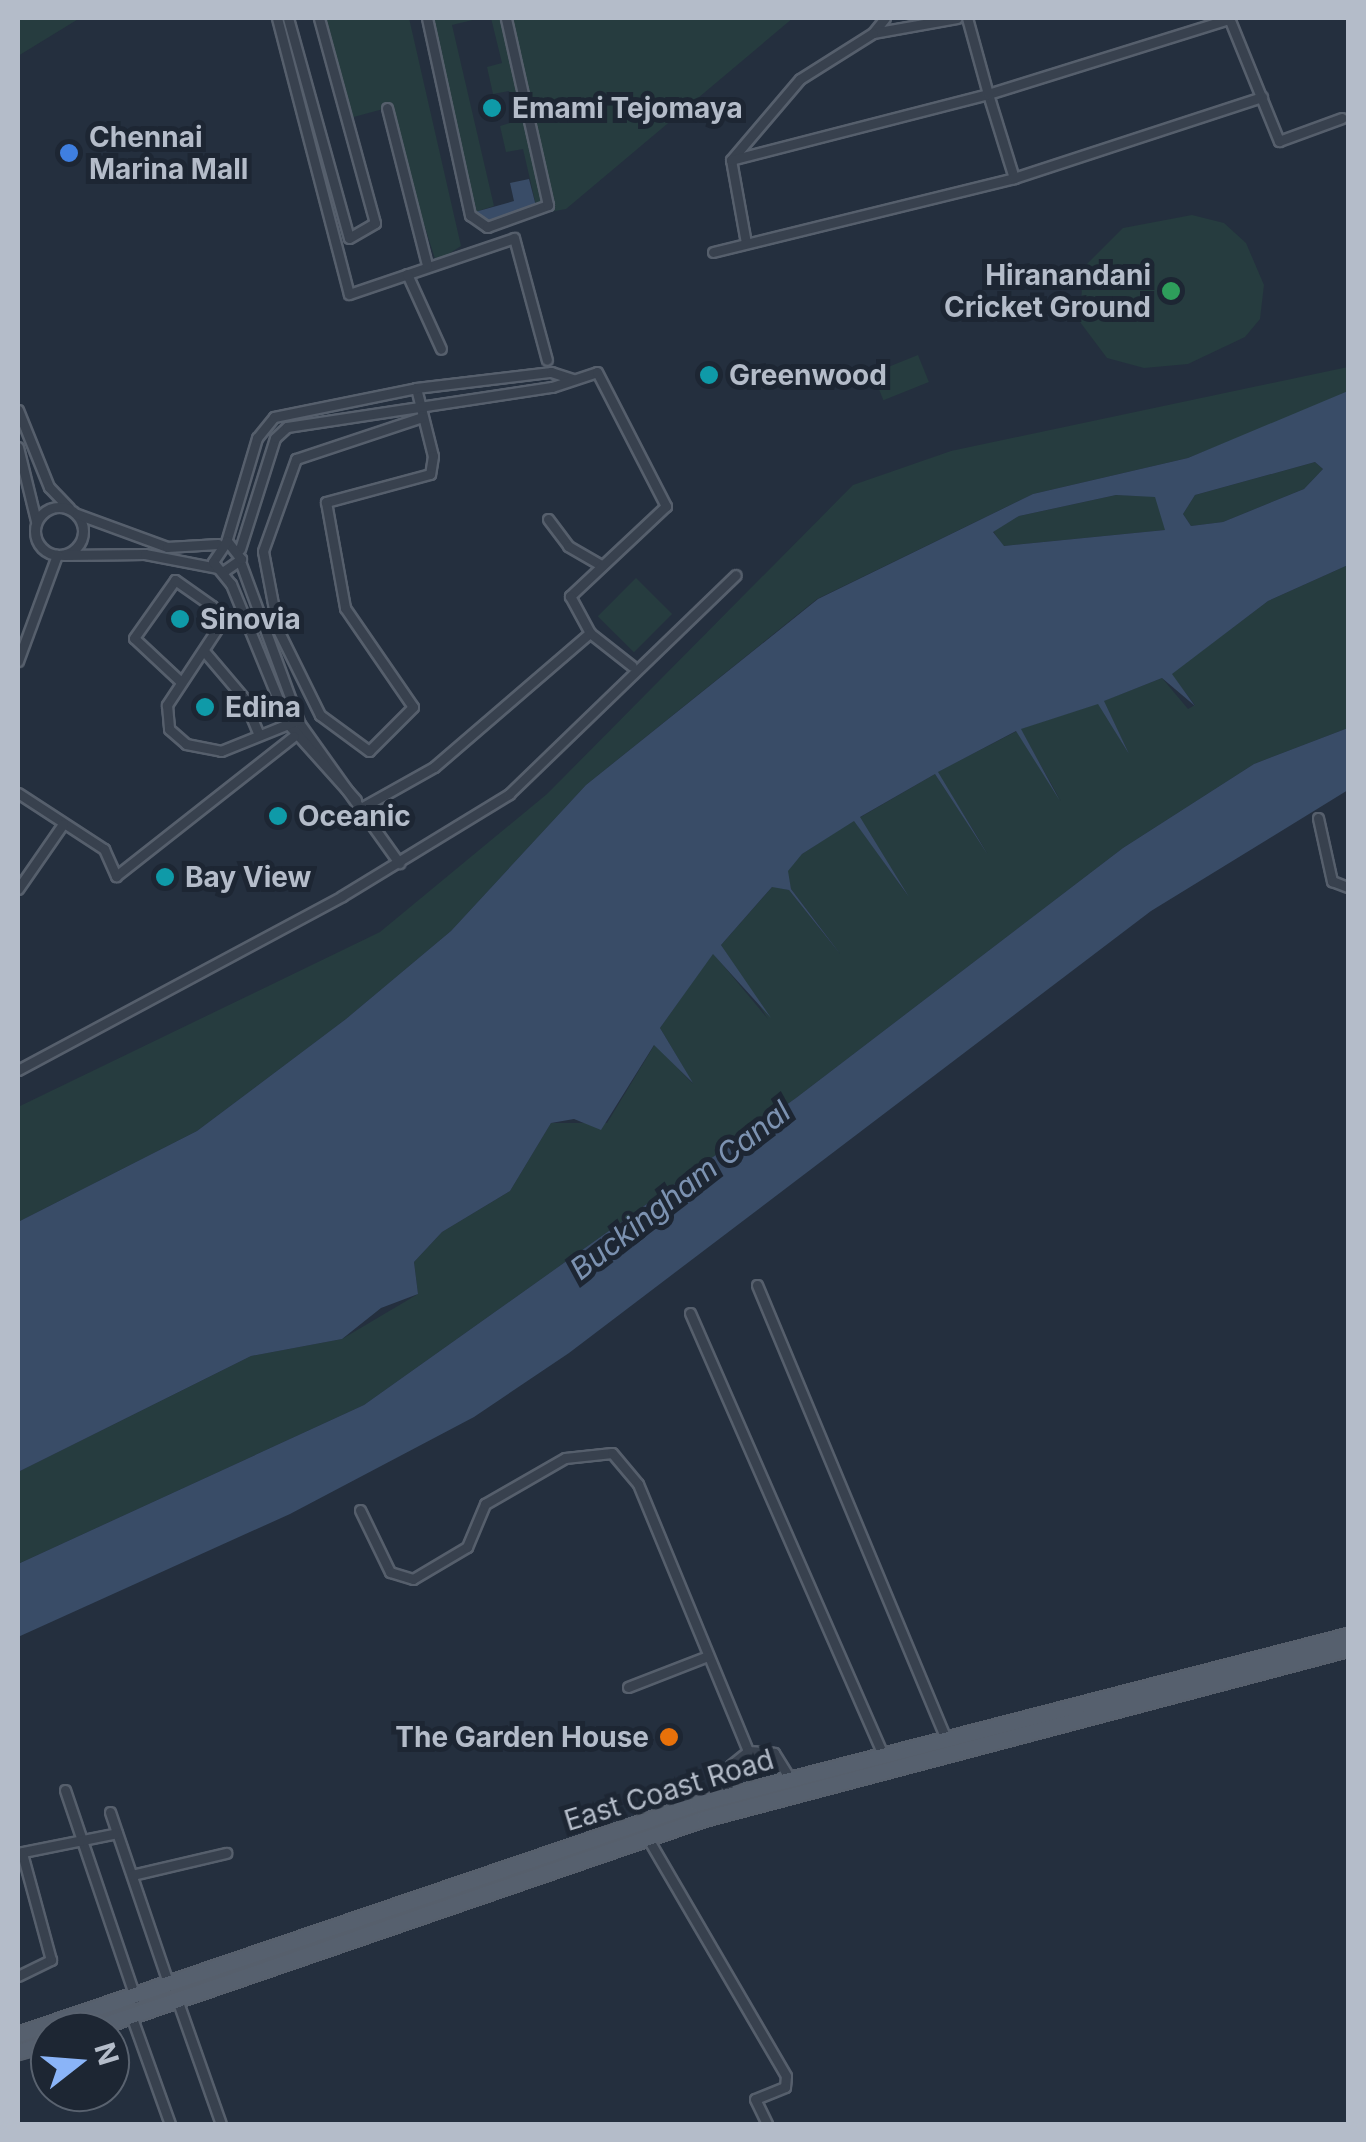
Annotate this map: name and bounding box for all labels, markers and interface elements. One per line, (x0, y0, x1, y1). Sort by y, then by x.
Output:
place label: Emami Tejomaya (512, 91, 743, 125)
marker: Emami Tejomaya (481, 97, 503, 119)
place label: Chennai Marina Mall (89, 120, 248, 186)
marker: Chennai Marina Mall (58, 142, 80, 164)
place label: Hiranandani Cricket Ground (944, 258, 1151, 324)
marker: Hiranandani Cricket Ground (1160, 280, 1182, 302)
place label: Greenwood (729, 358, 887, 392)
marker: Greenwood (698, 364, 720, 386)
place label: Sinovia (200, 602, 301, 636)
marker: Sinovia (169, 608, 191, 630)
place label: Edina (225, 690, 301, 724)
marker: Edina (194, 696, 216, 718)
place label: Oceanic (298, 799, 411, 833)
marker: Oceanic (267, 805, 289, 827)
place label: Bay View (185, 860, 311, 894)
marker: Bay View (154, 866, 176, 888)
water label: Buckingham Canal (563, 1093, 797, 1287)
place label: The Garden House (395, 1720, 649, 1754)
marker: The Garden House (658, 1726, 680, 1748)
street label: East Coast Road (560, 1742, 778, 1838)
north arrow (30, 2012, 130, 2112)
text: N (87, 2039, 126, 2069)

